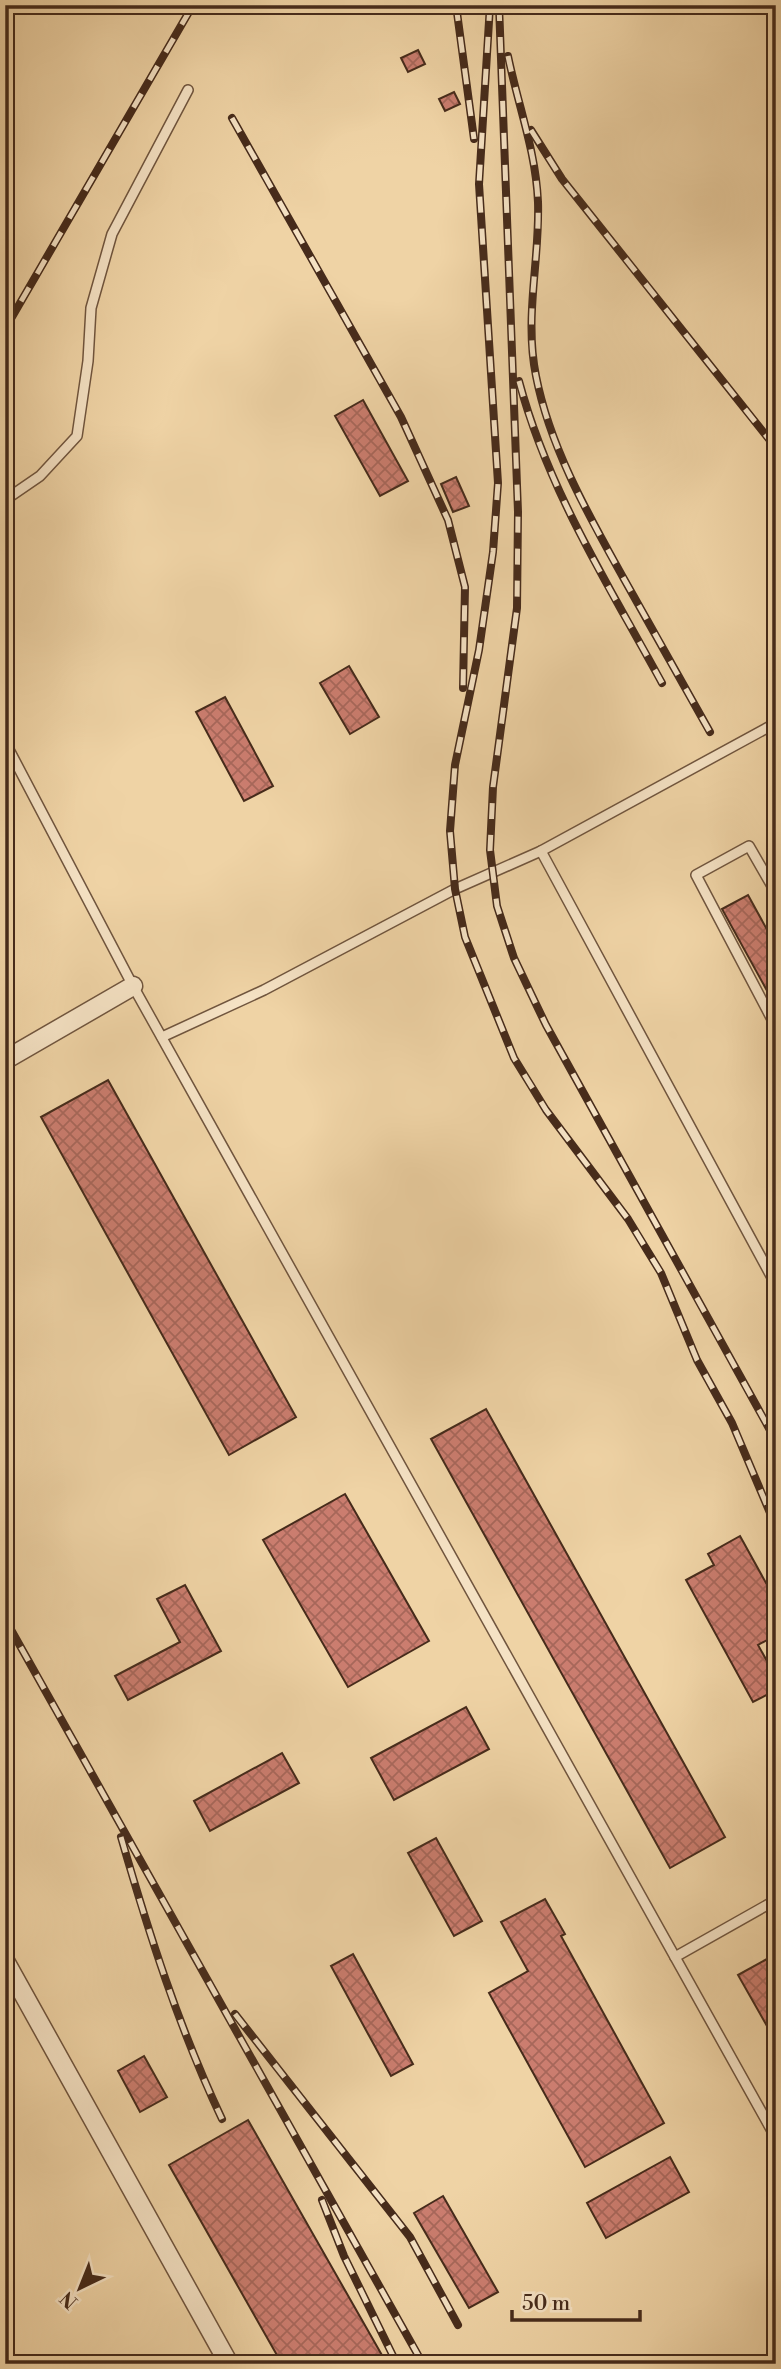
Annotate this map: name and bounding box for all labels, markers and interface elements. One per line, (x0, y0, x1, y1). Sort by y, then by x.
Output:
north arrow (46, 2254, 116, 2324)
scale bar (512, 2278, 639, 2322)
text: N (55, 2286, 83, 2314)
text: 50 m (522, 2291, 570, 2317)

